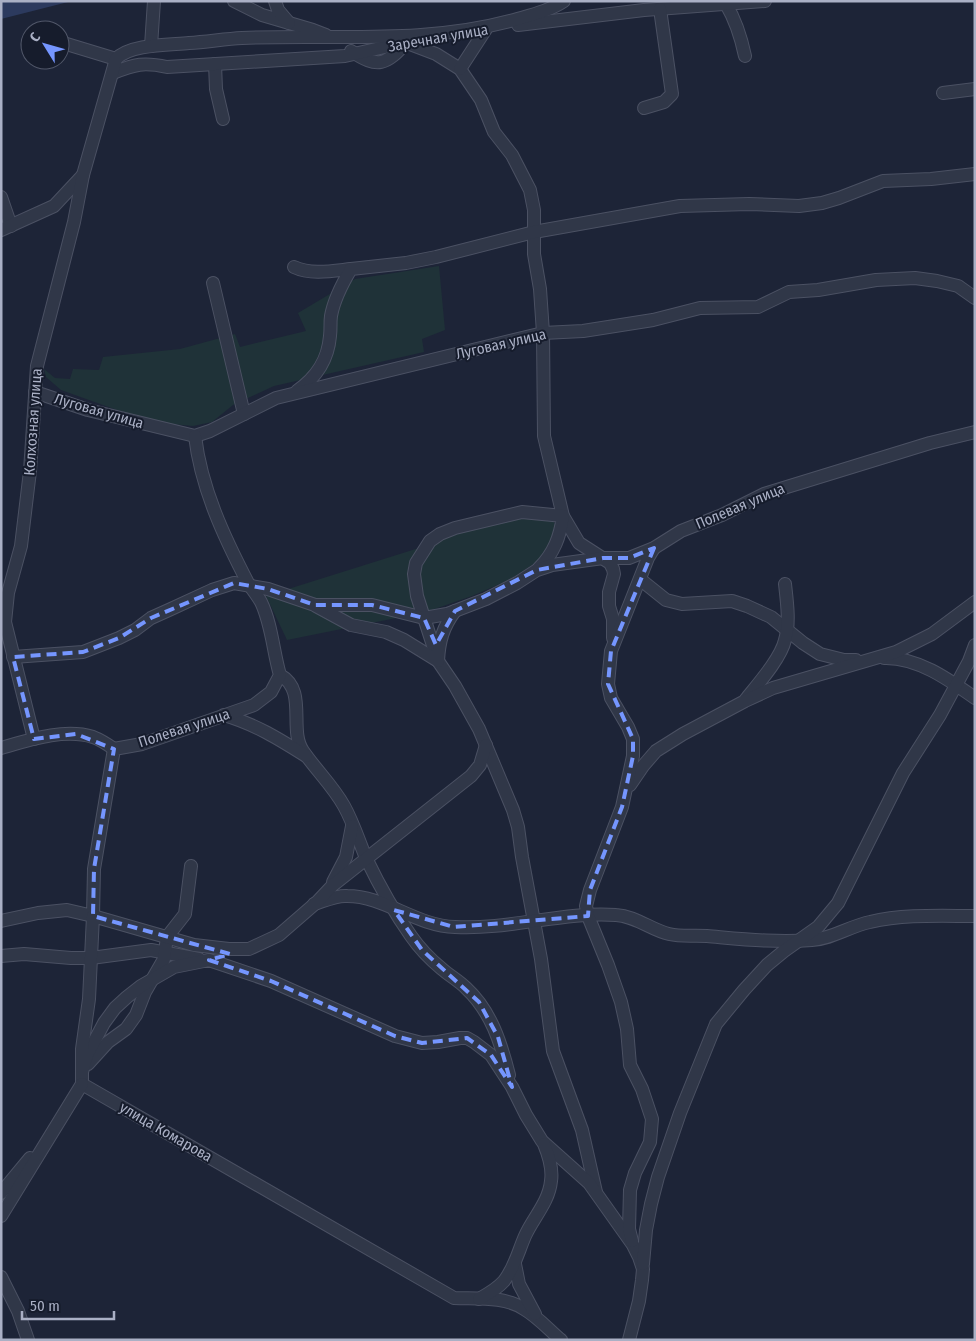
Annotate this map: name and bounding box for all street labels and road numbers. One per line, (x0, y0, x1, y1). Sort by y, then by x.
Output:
street label: Заречная улица (387, 20, 489, 56)
street label: Луговая улица (454, 325, 548, 363)
street label: Колхозная улица (20, 368, 46, 476)
street label: Луговая улица (52, 390, 146, 432)
street label: Полевая улица (693, 479, 787, 533)
street label: Полевая улица (136, 705, 232, 751)
street label: улица Комарова (117, 1098, 215, 1166)

